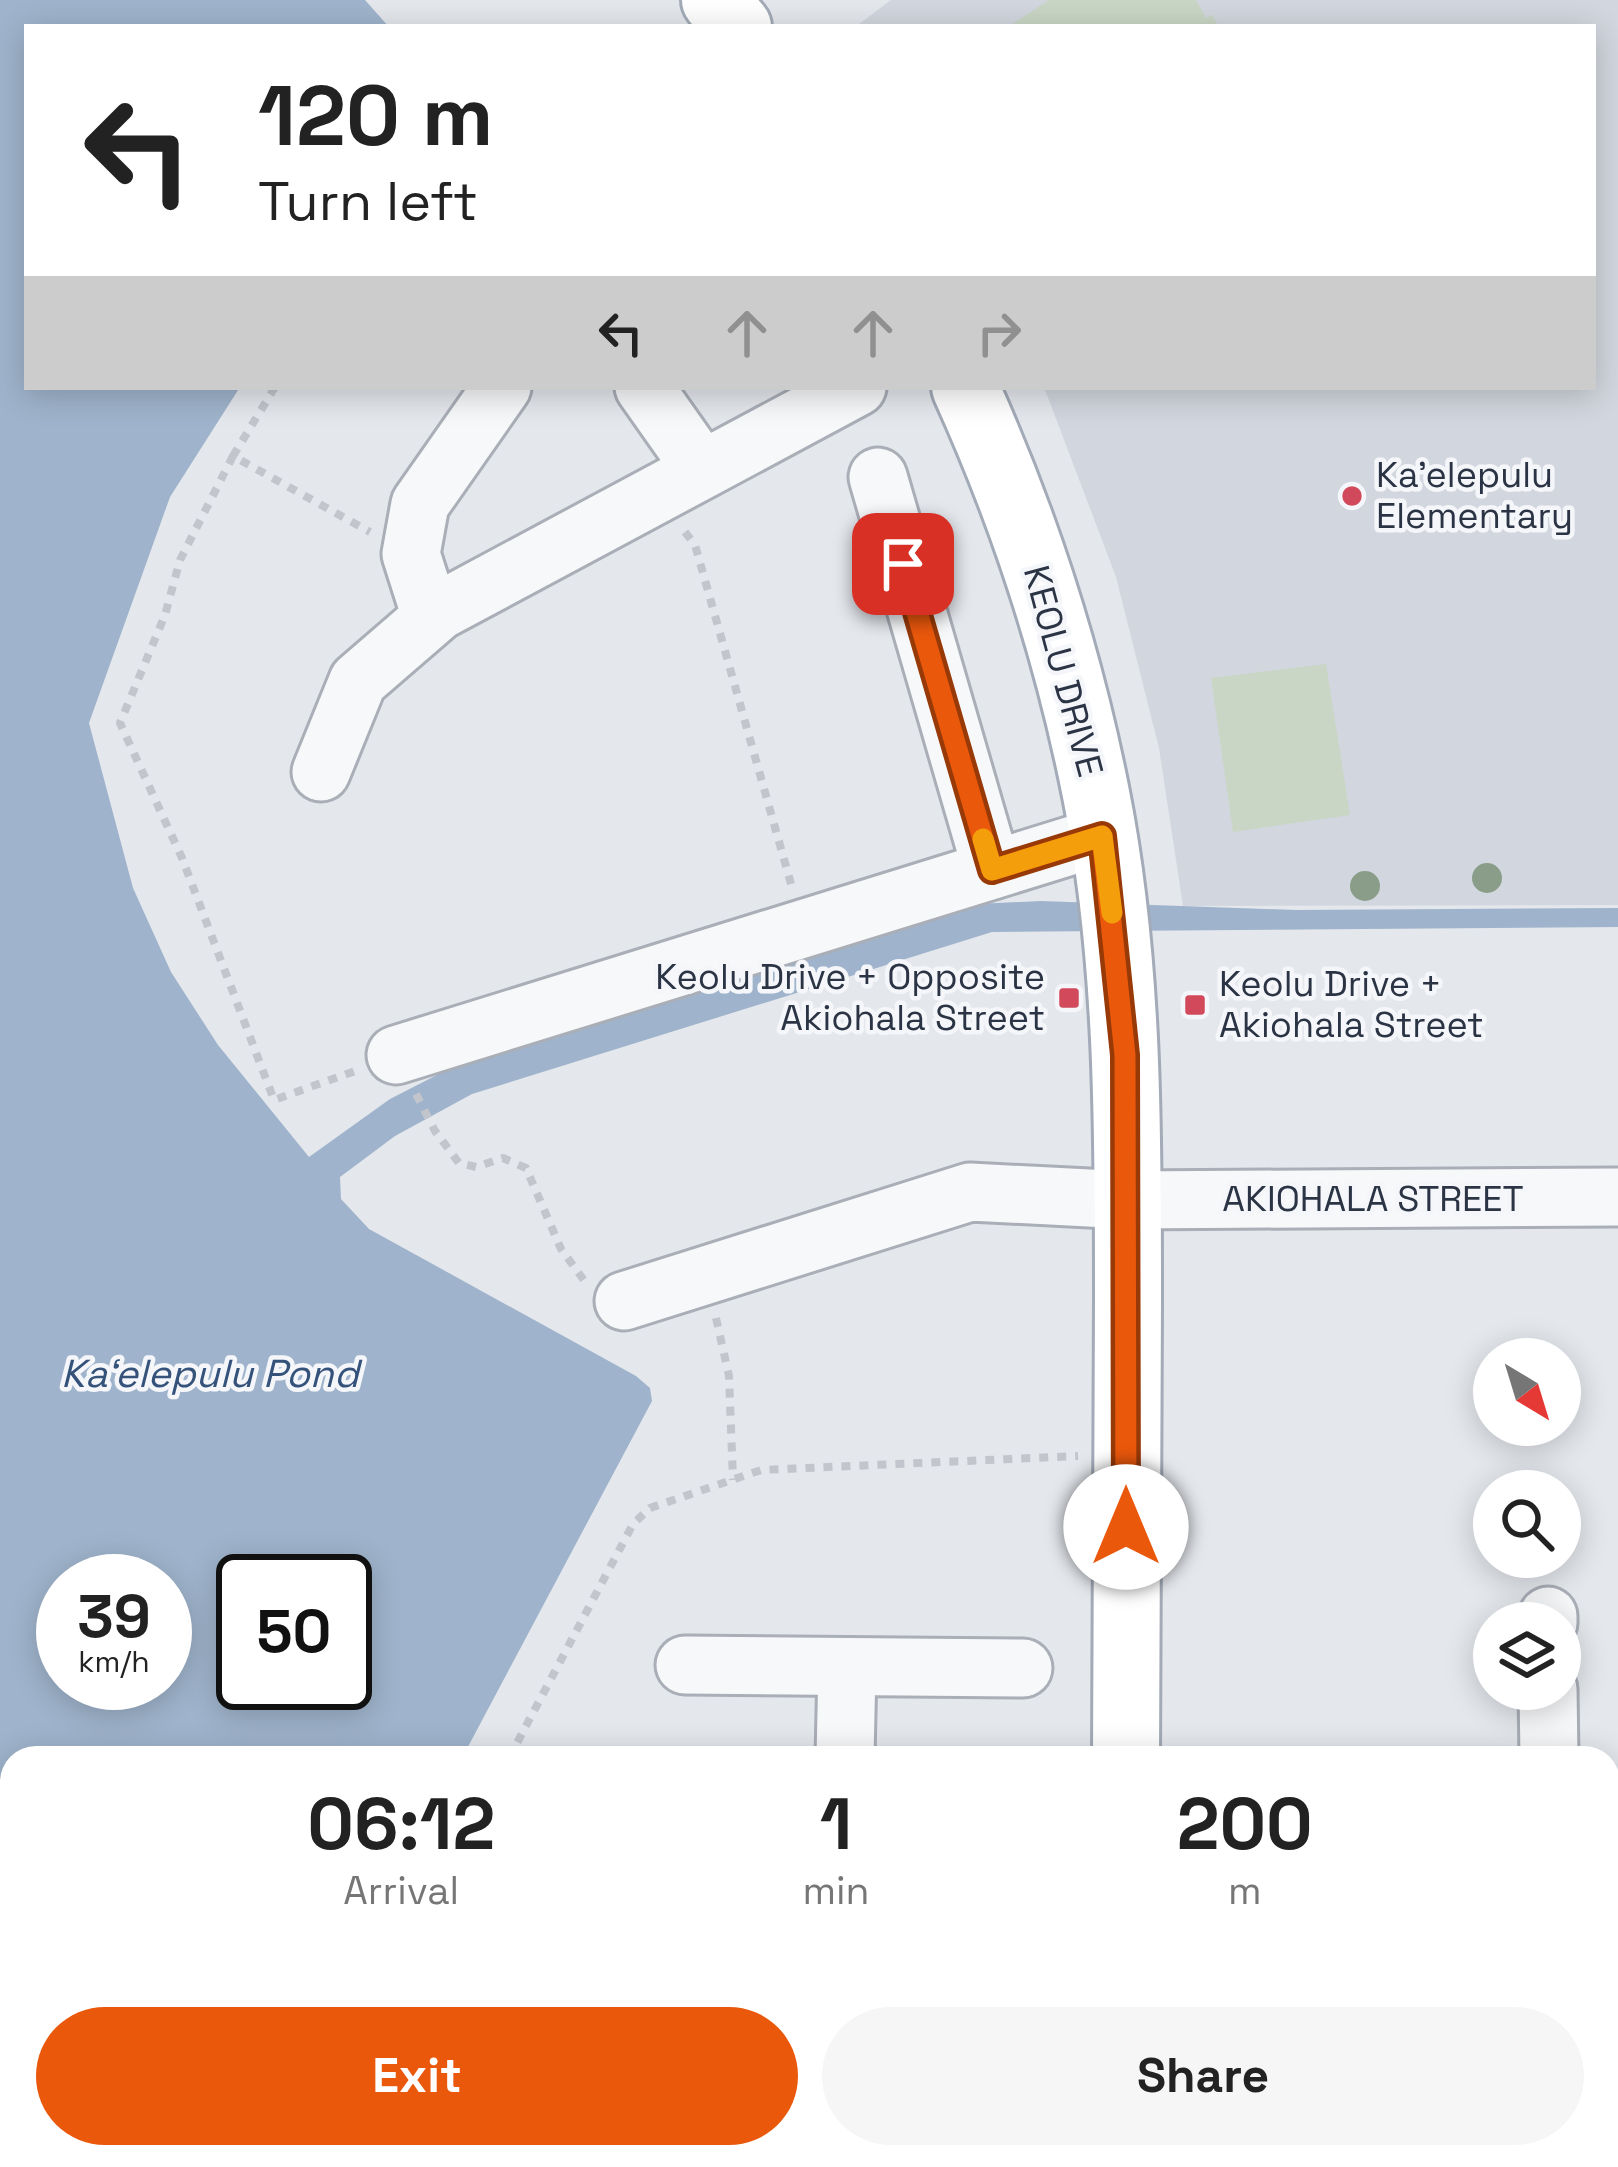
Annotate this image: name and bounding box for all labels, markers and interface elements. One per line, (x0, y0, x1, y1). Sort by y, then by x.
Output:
text: 120 m (258, 62, 493, 170)
icon: left (60, 72, 216, 228)
text: Turn left (258, 167, 478, 236)
icon: left (588, 300, 654, 366)
icon: ahead (714, 300, 780, 366)
icon: ahead (840, 300, 906, 366)
icon: right (966, 300, 1032, 366)
place label: Ka'elepulu Elementary (1376, 452, 1573, 539)
marker: Ka'elepulu Elementary (1339, 483, 1365, 509)
pin (852, 513, 954, 615)
icon: arrive (870, 531, 936, 597)
street label: KEOLU DRIVE (1013, 560, 1113, 782)
place label: Keolu Drive + Opposite Akiohala Street (655, 954, 1045, 1041)
place label: Keolu Drive + Akiohala Street (1219, 961, 1484, 1048)
marker: Keolu Drive + Opposite Akiohala Street (1056, 985, 1082, 1011)
marker: Keolu Drive + Akiohala Street (1182, 992, 1208, 1018)
street label: AKIOHALA STREET (1222, 1176, 1524, 1222)
north arrow (1473, 1338, 1581, 1446)
map controls (1473, 1338, 1581, 1710)
water label: Kaʻelepulu Pond (61, 1349, 363, 1398)
position arrow (1063, 1464, 1189, 1590)
button: search (1473, 1470, 1581, 1578)
speed limit sign: 50 (216, 1554, 372, 1710)
text: 39 (77, 1578, 151, 1655)
button: layers (1473, 1602, 1581, 1710)
text: km/h (78, 1642, 150, 1681)
text: 06:12 (307, 1778, 495, 1870)
text: 1 (820, 1778, 852, 1870)
text: 200 (1177, 1778, 1313, 1870)
text: Arrival (343, 1866, 459, 1915)
text: min (802, 1866, 869, 1915)
text: m (1228, 1866, 1261, 1915)
button: Exit (36, 2007, 798, 2145)
button: Share (822, 2007, 1584, 2145)

